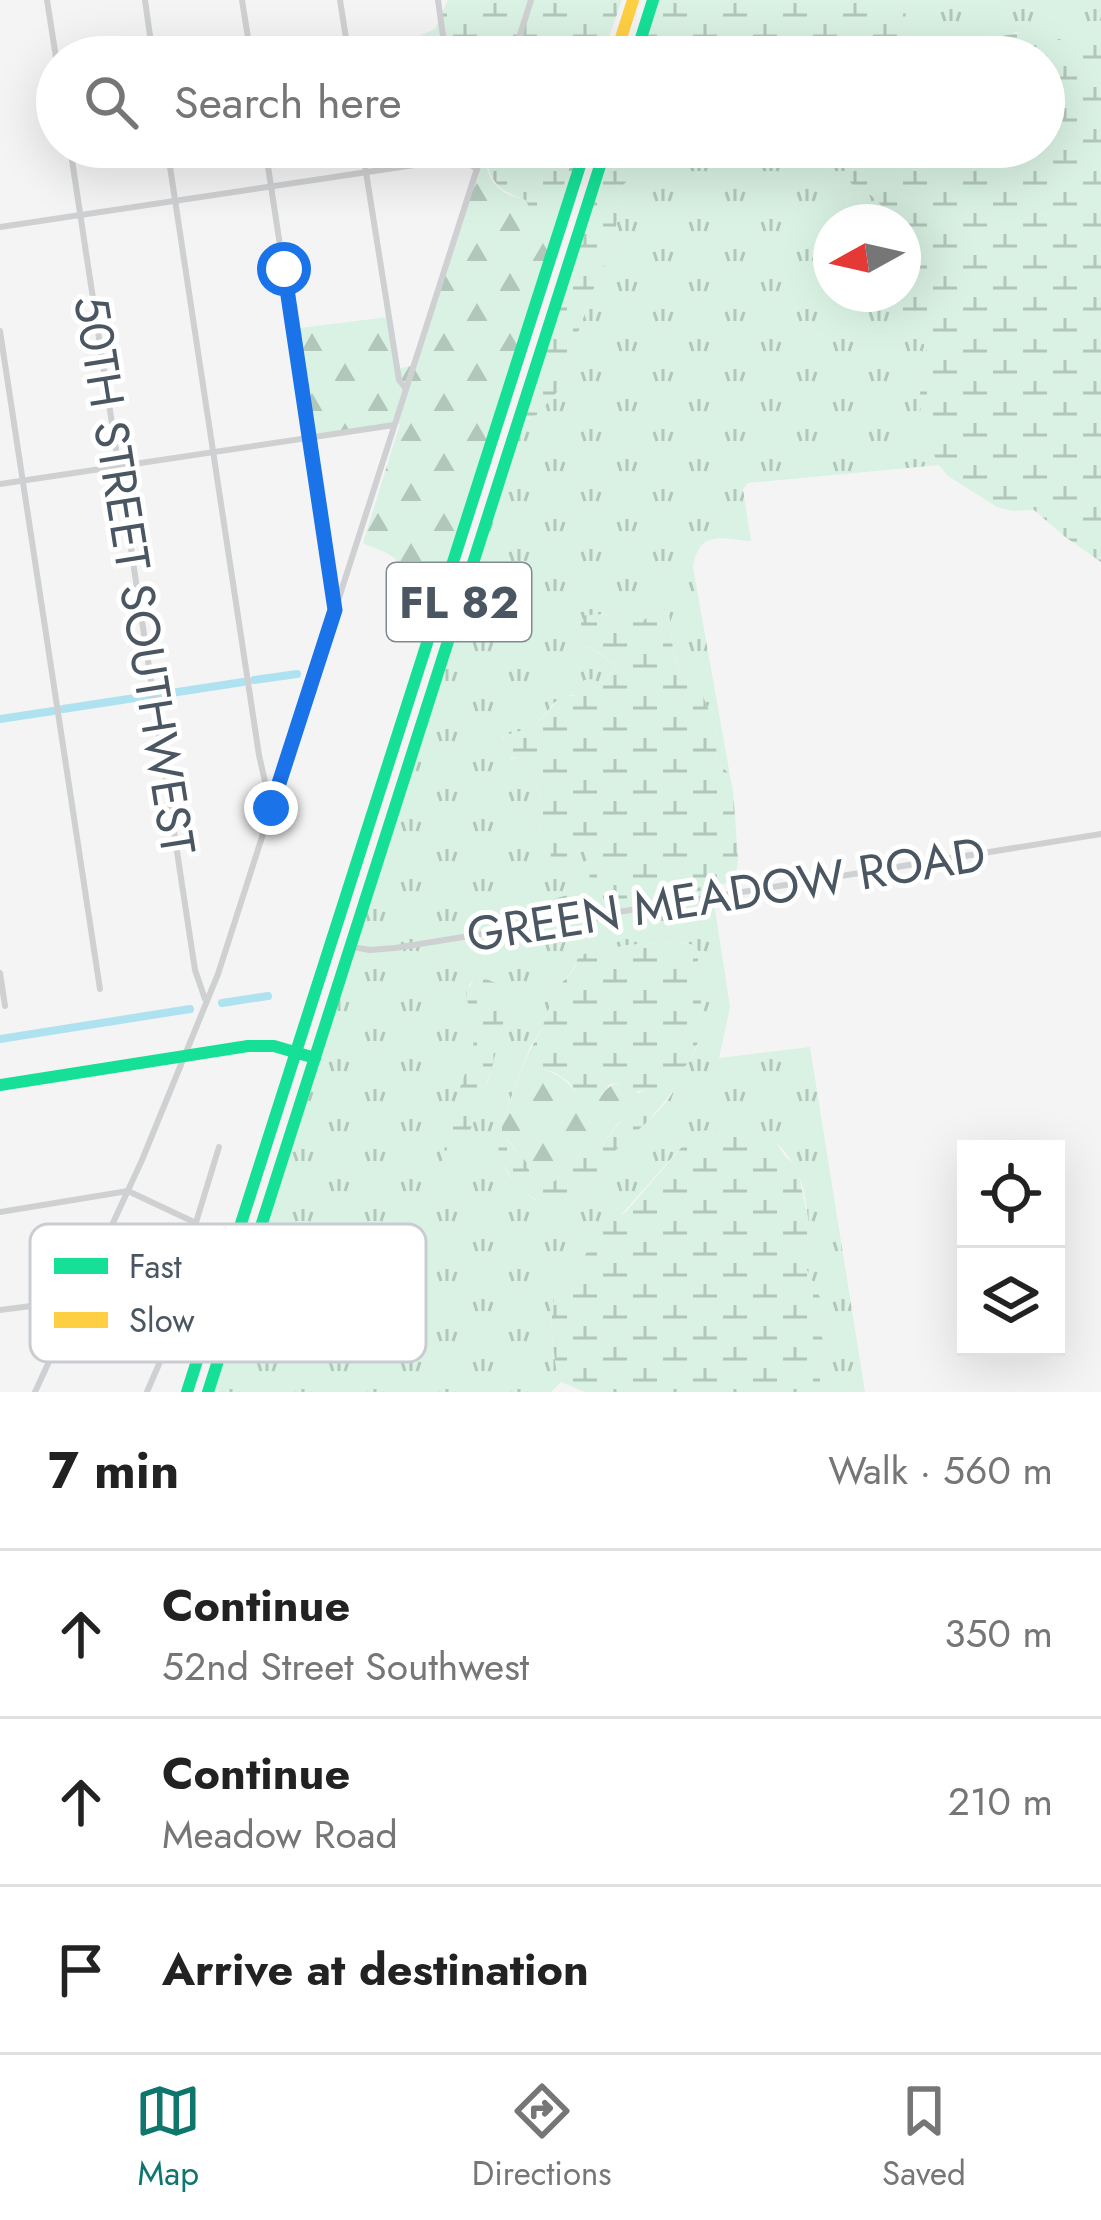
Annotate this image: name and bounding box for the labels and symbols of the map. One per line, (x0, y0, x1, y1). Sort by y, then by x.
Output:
north arrow (813, 204, 921, 312)
route start (257, 242, 311, 296)
street label: 50TH STREET SOUTHWEST (56, 290, 213, 860)
road number: FL 82 (387, 563, 531, 641)
route end (244, 781, 298, 835)
street label: GREEN MEADOW ROAD (462, 819, 990, 970)
legend (30, 1224, 426, 1362)
text: Fast (129, 1243, 182, 1290)
text: Slow (129, 1297, 195, 1344)

